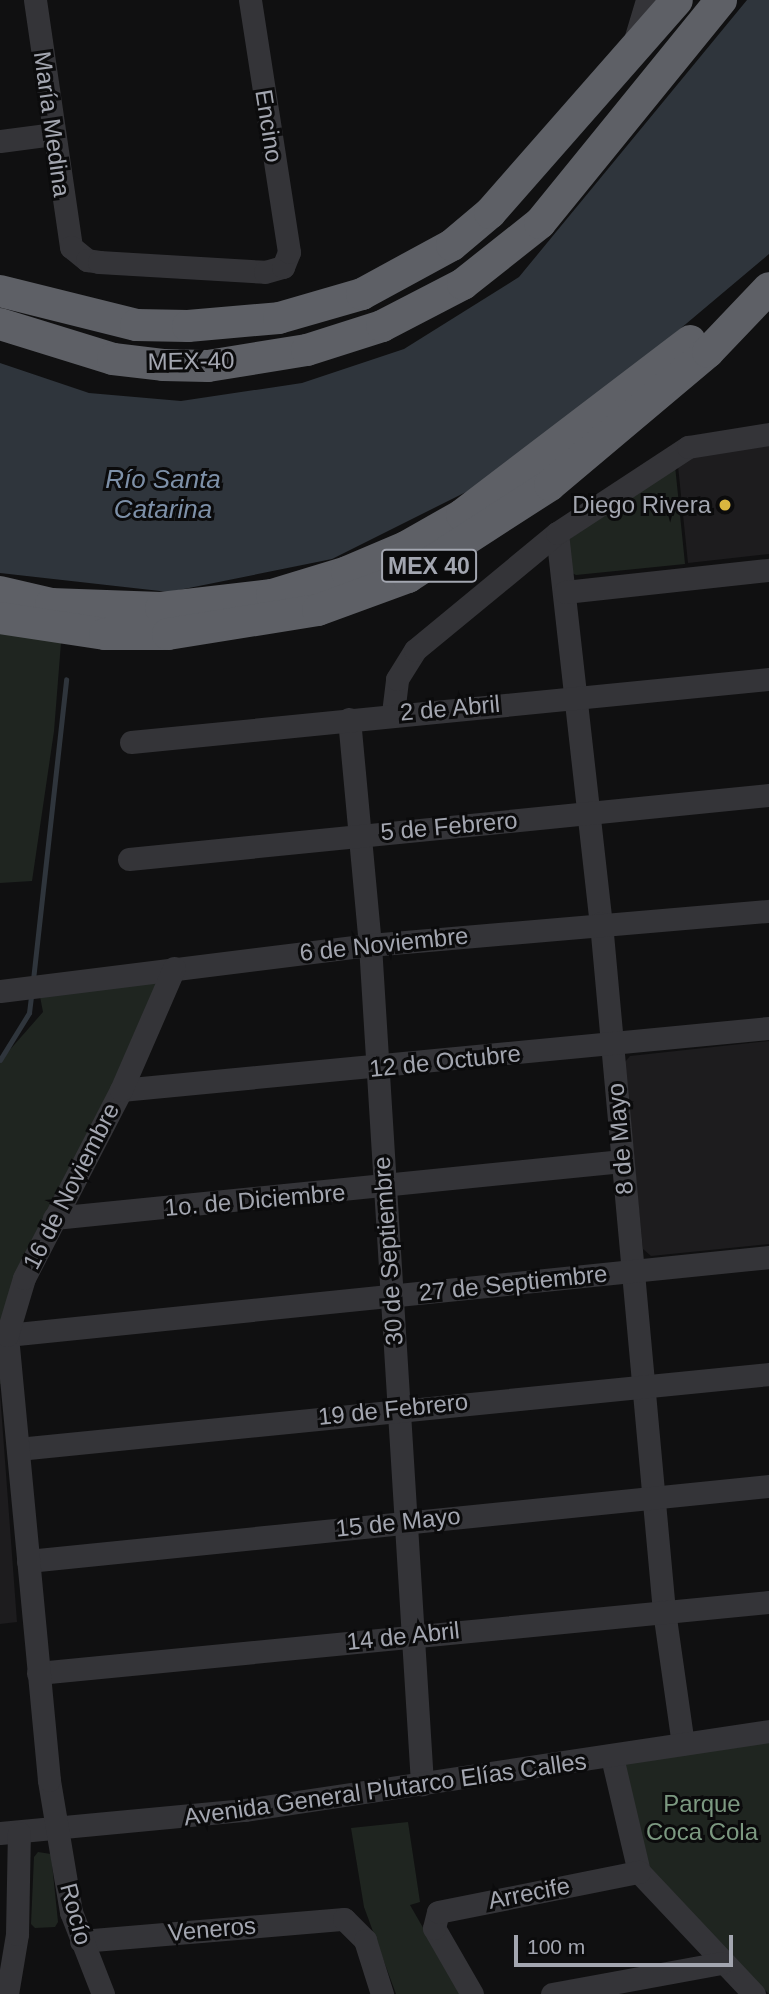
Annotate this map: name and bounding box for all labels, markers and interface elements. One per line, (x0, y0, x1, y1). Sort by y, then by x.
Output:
street label: María Medina (28, 49, 76, 199)
street label: Encino (249, 88, 289, 164)
street label: MEX-40 (147, 346, 235, 376)
water label: Río Santa Catarina (105, 464, 221, 526)
place label: Diego Rivera (572, 491, 711, 519)
marker: Diego Rivera (717, 497, 733, 513)
road number: MEX 40 (380, 546, 478, 586)
street label: 2 de Abril (398, 689, 502, 727)
street label: 5 de Febrero (379, 806, 519, 846)
street label: 6 de Noviembre (298, 921, 470, 967)
street label: 12 de Octubre (368, 1039, 522, 1083)
street label: 8 de Mayo (601, 1082, 639, 1196)
street label: 16 de Noviembre (17, 1098, 125, 1274)
street label: 30 de Septiembre (367, 1155, 409, 1347)
street label: 1o. de Diciembre (163, 1178, 347, 1222)
street label: 27 de Septiembre (417, 1259, 609, 1307)
street label: 19 de Febrero (317, 1387, 469, 1431)
street label: 15 de Mayo (334, 1501, 462, 1543)
street label: 14 de Abril (344, 1616, 462, 1656)
street label: Avenida General Plutarco Elías Calles (182, 1746, 588, 1832)
park label: Parque Coca Cola (646, 1790, 758, 1846)
street label: Arrecife (486, 1871, 572, 1915)
street label: Rocío (54, 1880, 98, 1948)
street label: Veneros (167, 1911, 257, 1947)
scale bar (517, 1920, 736, 1964)
text: 100 m (527, 1935, 585, 1958)

